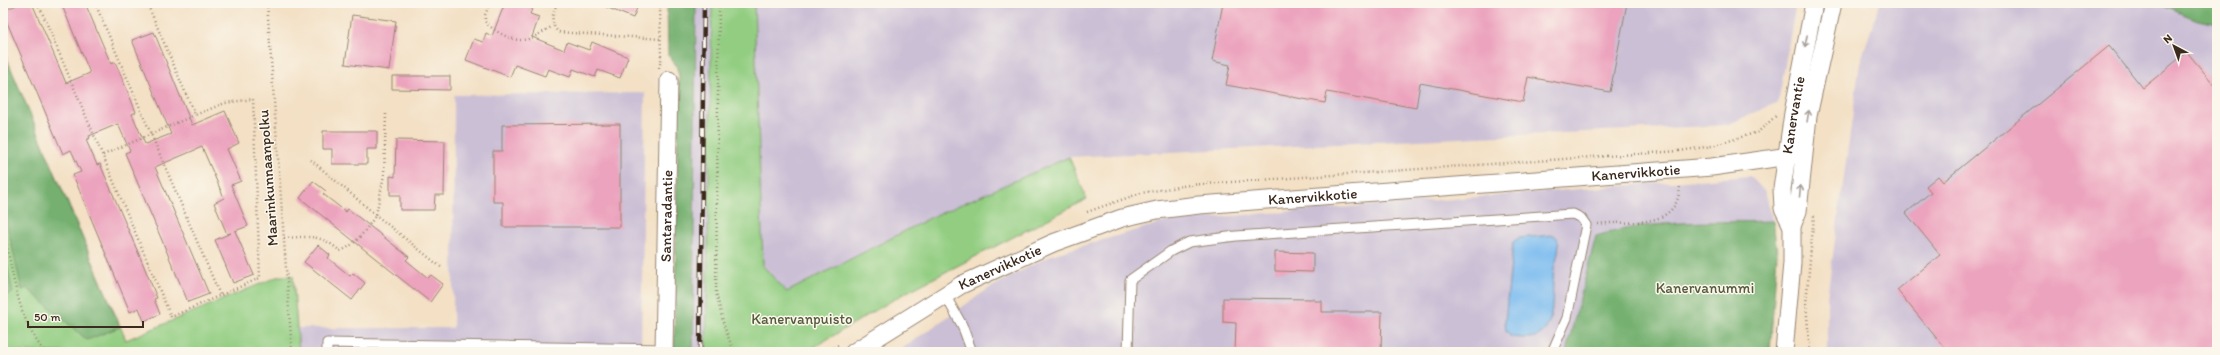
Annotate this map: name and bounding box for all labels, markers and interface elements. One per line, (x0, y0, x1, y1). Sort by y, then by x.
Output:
north arrow (2154, 26, 2194, 66)
text: N (2161, 31, 2175, 46)
one-way arrow (1802, 34, 1810, 47)
street label: Kanervantie (1778, 75, 1809, 155)
street label: Maarinkunnaanpolku (254, 109, 282, 247)
one-way arrow (1804, 110, 1812, 123)
street label: Kanervikkotie (1591, 160, 1681, 185)
street label: Santaradantie (657, 170, 676, 262)
street label: Kanervikkotie (1268, 184, 1358, 209)
one-way arrow (1797, 185, 1804, 198)
street label: Kanervikkotie (956, 241, 1044, 294)
park label: Kanervanummi (1656, 279, 1754, 297)
scale bar (28, 303, 143, 329)
text: 50 m (34, 310, 60, 324)
park label: Kanervanpuisto (751, 310, 853, 328)

